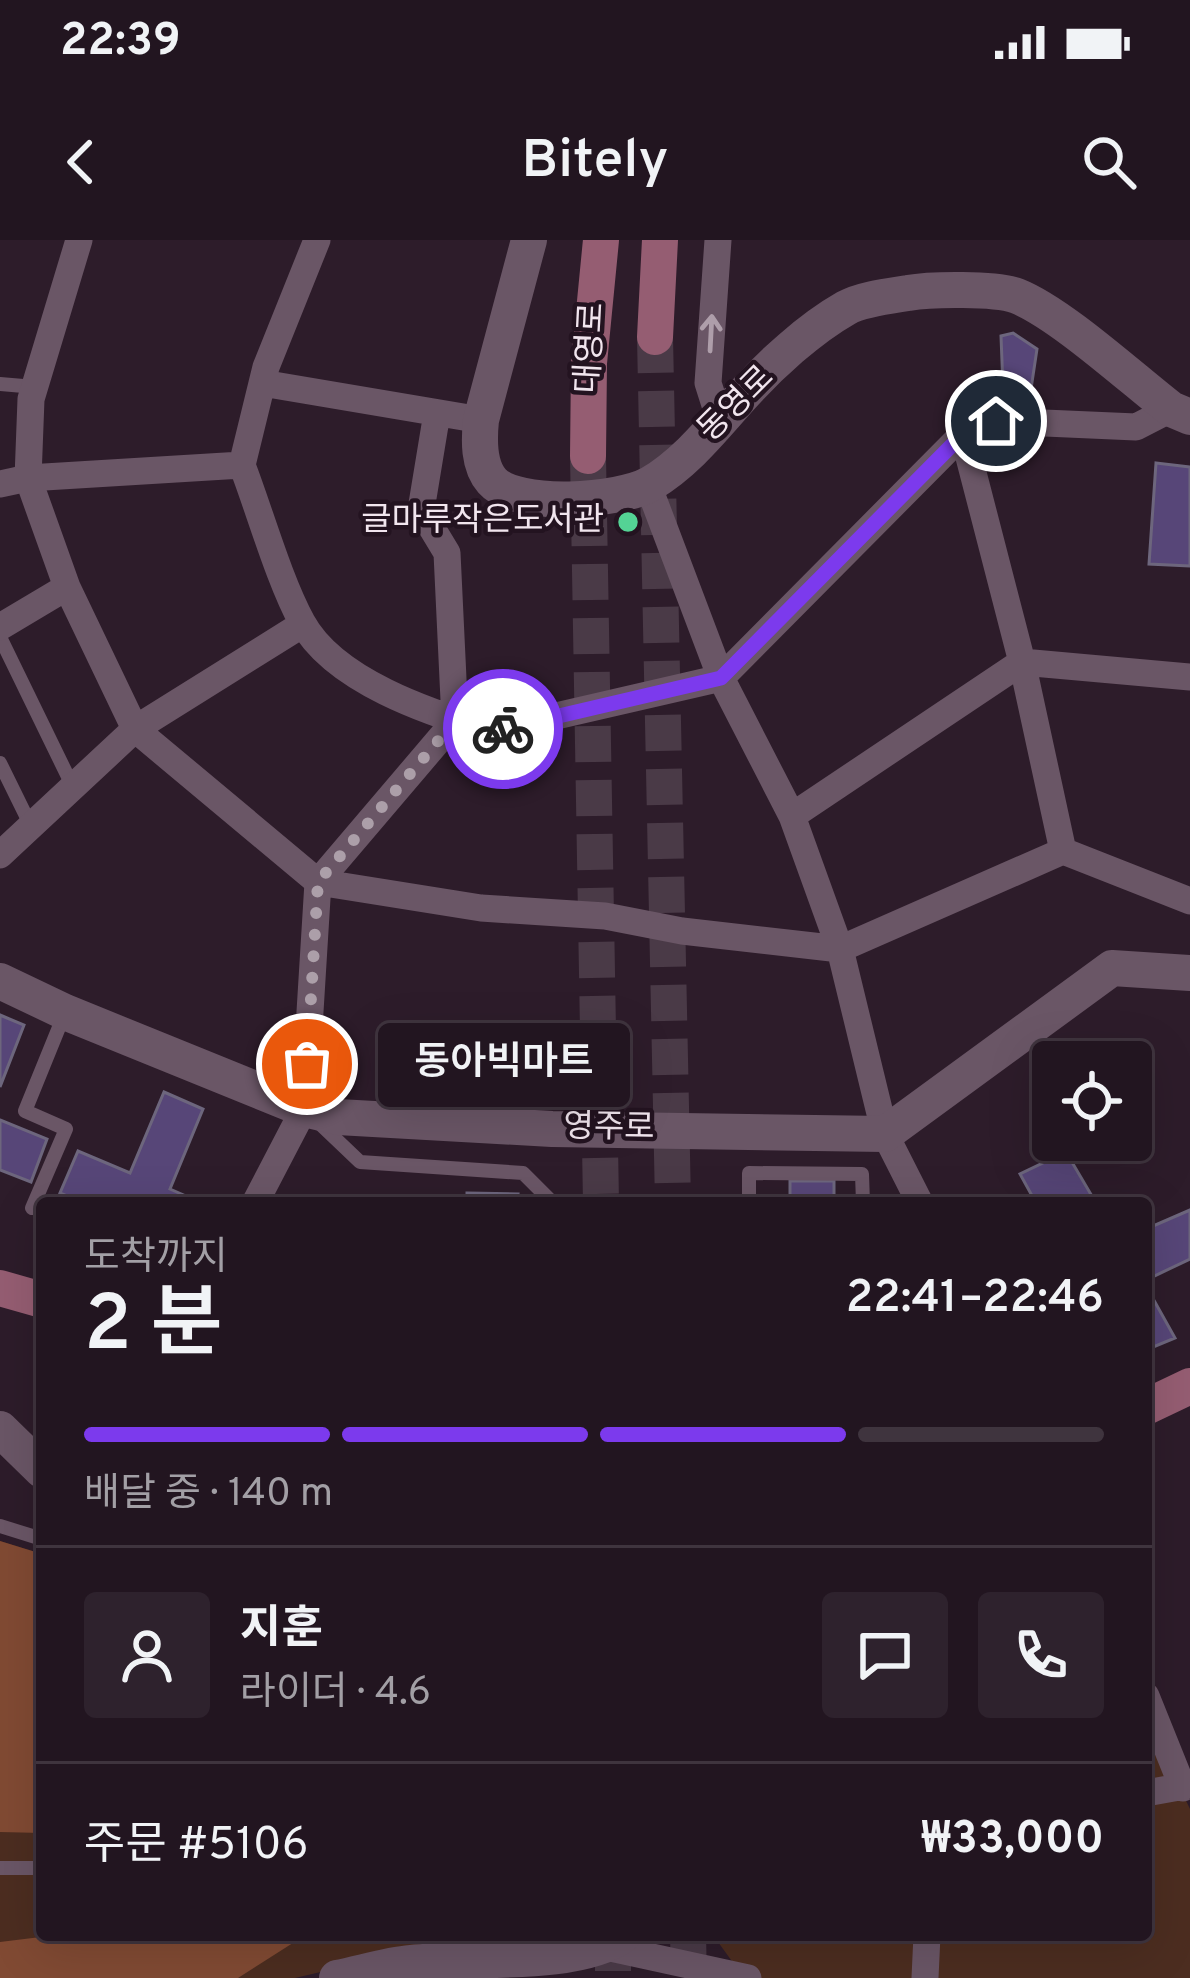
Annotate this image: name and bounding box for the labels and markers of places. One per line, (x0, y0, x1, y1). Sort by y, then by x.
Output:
pin (945, 370, 1047, 472)
place label: 글마루작은도서관 (361, 501, 604, 543)
marker: 글마루작은도서관 (615, 509, 641, 535)
pin (256, 1013, 358, 1115)
callout: 동아빅마트 (379, 1022, 631, 1106)

